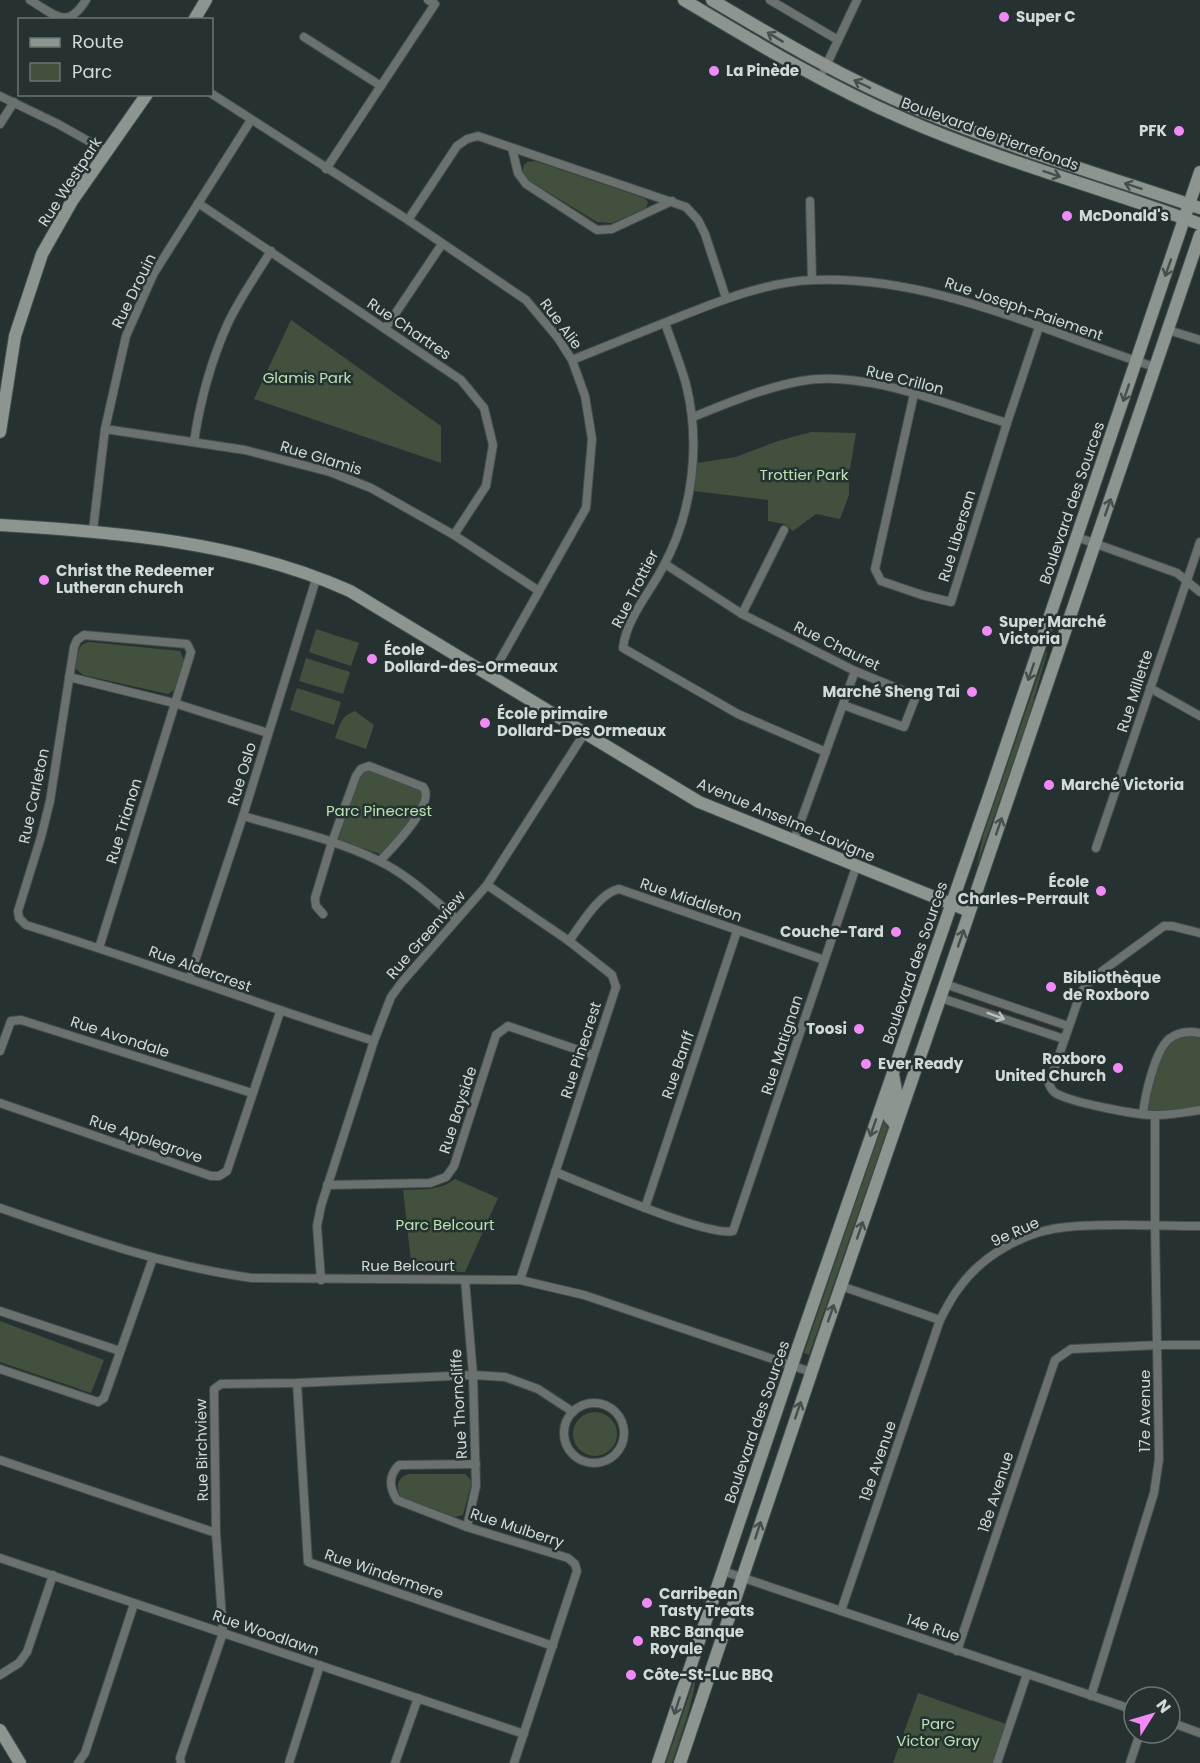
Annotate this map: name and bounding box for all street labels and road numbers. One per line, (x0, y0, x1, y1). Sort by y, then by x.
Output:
street label: Boulevard de Pierrefonds (899, 92, 1082, 176)
street label: Rue Westpark (33, 133, 107, 231)
street label: Rue Drouin (106, 250, 161, 332)
street label: Rue Joseph-Paiement (942, 272, 1106, 346)
street label: Rue Chartres (363, 293, 456, 365)
street label: Rue Alie (535, 294, 587, 354)
street label: Rue Crillon (864, 360, 946, 399)
street label: Boulevard des Sources (1034, 419, 1109, 587)
street label: Rue Glamis (278, 435, 365, 480)
street label: Rue Libersan (933, 487, 980, 584)
street label: Rue Trottier (606, 546, 663, 631)
street label: Rue Chauret (791, 616, 884, 675)
street label: Rue Millette (1111, 647, 1158, 735)
street label: Rue Oslo (222, 740, 261, 808)
street label: Rue Carleton (13, 746, 54, 846)
street label: Avenue Anselme-Lavigne (694, 772, 879, 867)
street label: Rue Trianon (101, 776, 146, 866)
street label: Rue Middleton (637, 872, 745, 927)
street label: Boulevard des Sources (877, 879, 952, 1047)
street label: Rue Greenview (381, 885, 470, 984)
street label: Rue Aldercrest (146, 940, 255, 997)
street label: Rue Matignan (756, 992, 808, 1097)
street label: Rue Pinecrest (555, 999, 606, 1101)
street label: Rue Avondale (68, 1011, 172, 1062)
street label: Rue Banff (656, 1028, 699, 1102)
street label: Rue Bayside (434, 1063, 482, 1156)
street label: Rue Applegrove (87, 1109, 206, 1168)
street label: 9e Rue (987, 1212, 1042, 1251)
street label: Rue Belcourt (361, 1255, 455, 1276)
street label: Boulevard des Sources (719, 1338, 794, 1506)
street label: Rue Thorncliffe (445, 1348, 472, 1460)
street label: 17e Avenue (1134, 1370, 1155, 1452)
street label: Rue Birchview (190, 1398, 213, 1502)
street label: 19e Avenue (854, 1418, 901, 1504)
street label: 18e Avenue (973, 1449, 1018, 1535)
street label: Rue Mulberry (468, 1503, 567, 1553)
street label: Rue Windermere (322, 1543, 447, 1604)
street label: Rue Woodlawn (210, 1604, 322, 1661)
street label: 14e Rue (903, 1609, 963, 1646)

